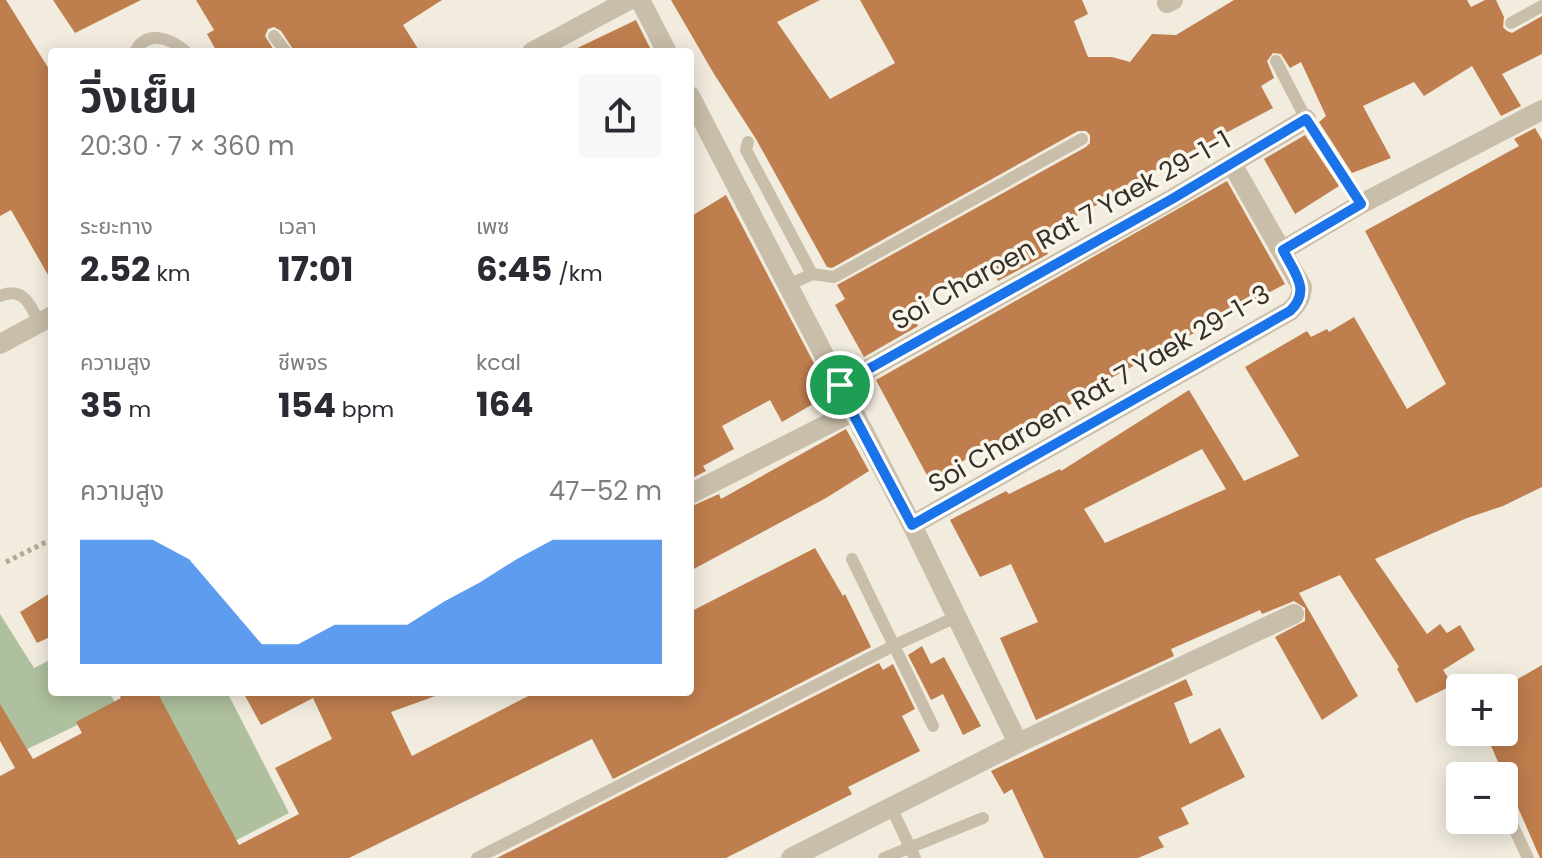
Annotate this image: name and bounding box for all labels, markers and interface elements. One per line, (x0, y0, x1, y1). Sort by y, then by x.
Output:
text: วิ่งเย็น (80, 66, 198, 127)
button: share (578, 74, 662, 158)
street label: Soi Charoen Rat 7 Yaek 29-1-1 (885, 122, 1237, 338)
text: 20:30 · 7 × 360 m (80, 128, 295, 164)
text: ระยะทาง (80, 211, 153, 242)
text: เวลา (278, 211, 317, 242)
text: เพซ (476, 211, 510, 242)
text: 2.52 (80, 245, 151, 293)
text: 17:01 (278, 245, 354, 293)
text: 6:45 (476, 245, 552, 293)
text: km (151, 258, 190, 289)
text: /km (552, 258, 603, 289)
street label: Soi Charoen Rat 7 Yaek 29-1-3 (921, 276, 1277, 502)
text: ความสูง (80, 347, 151, 378)
text: ชีพจร (278, 347, 328, 378)
text: kcal (476, 347, 521, 378)
pin (806, 351, 874, 419)
icon: arrive (818, 363, 862, 407)
text: 164 (476, 380, 533, 428)
text: 35 (80, 381, 123, 429)
text: 154 (278, 381, 336, 429)
text: m (123, 394, 151, 425)
text: bpm (336, 394, 394, 425)
text: ความสูง (80, 473, 164, 509)
text: 47–52 m (549, 473, 662, 509)
map controls (1446, 674, 1518, 834)
button: + (1446, 674, 1518, 746)
button: − (1446, 762, 1518, 834)

